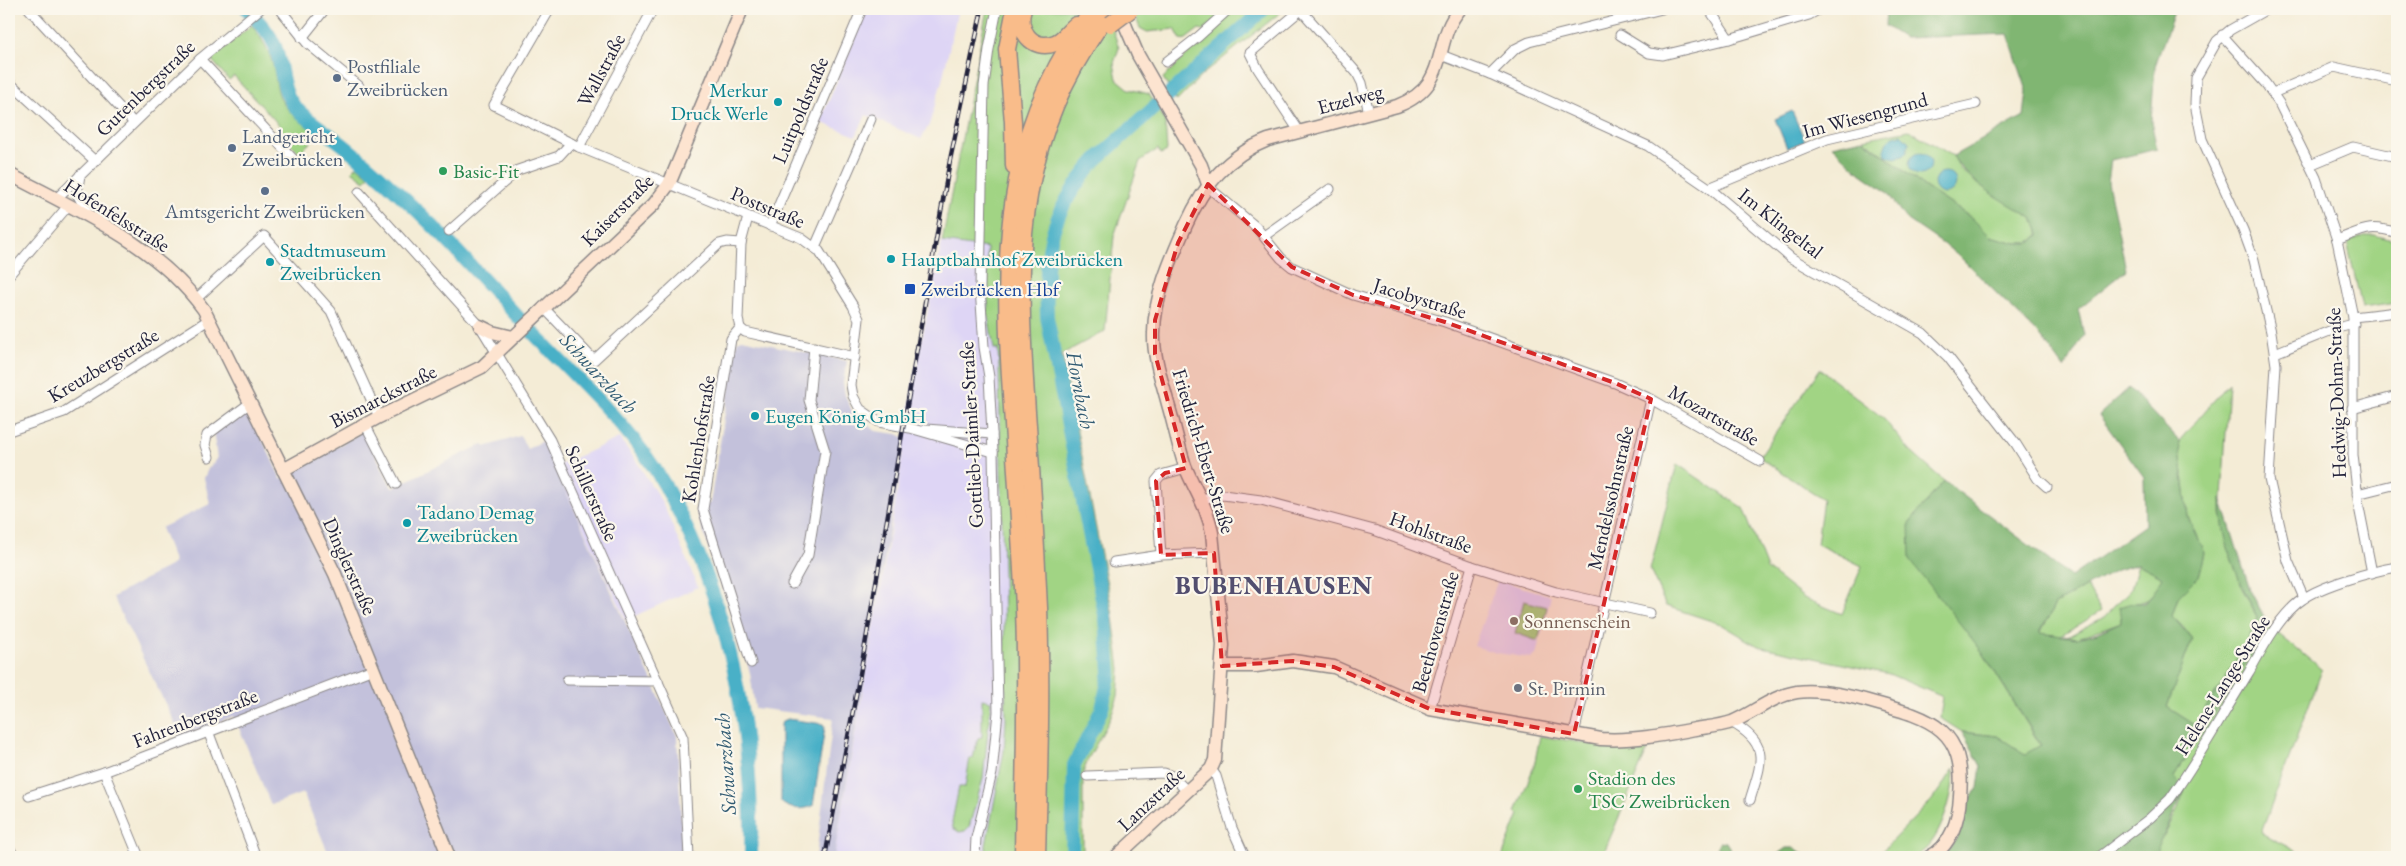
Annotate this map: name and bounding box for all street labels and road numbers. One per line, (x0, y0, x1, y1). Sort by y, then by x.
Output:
street label: Wallstraße (571, 29, 631, 111)
street label: Gutenbergstraße (90, 34, 200, 142)
street label: Luitpoldstraße (766, 52, 834, 167)
street label: Etzelweg (1314, 78, 1386, 120)
street label: Im Wiesengrund (1800, 86, 1931, 144)
street label: Kaiserstraße (575, 168, 659, 252)
street label: Hofenfelsstraße (59, 172, 175, 258)
street label: Poststraße (727, 180, 809, 234)
street label: Im Klingeltal (1733, 182, 1829, 264)
street label: Jacobystraße (1368, 271, 1470, 325)
street label: Hedwig-Dohm-Straße (2320, 307, 2352, 479)
street label: Kreuzbergstraße (43, 322, 163, 408)
street label: Gottlieb-Daimler-Straße (953, 341, 989, 529)
street label: Bismarckstraße (325, 358, 441, 434)
street label: Friedrich-Ebert-Straße (1167, 365, 1241, 537)
street label: Kohlenhofstraße (675, 373, 721, 505)
street label: Mozartstraße (1664, 378, 1764, 452)
street label: Mendelssohnstraße (1581, 423, 1639, 573)
street label: Schillerstraße (559, 441, 625, 545)
street label: Hohlstraße (1386, 505, 1476, 559)
street label: Dinglerstraße (317, 513, 383, 619)
street label: Beethovenstraße (1405, 568, 1465, 696)
street label: Helene-Lange-Straße (2168, 610, 2276, 760)
street label: Fahrenbergstraße (129, 682, 261, 754)
street label: Lanzstraße (1112, 761, 1190, 837)

